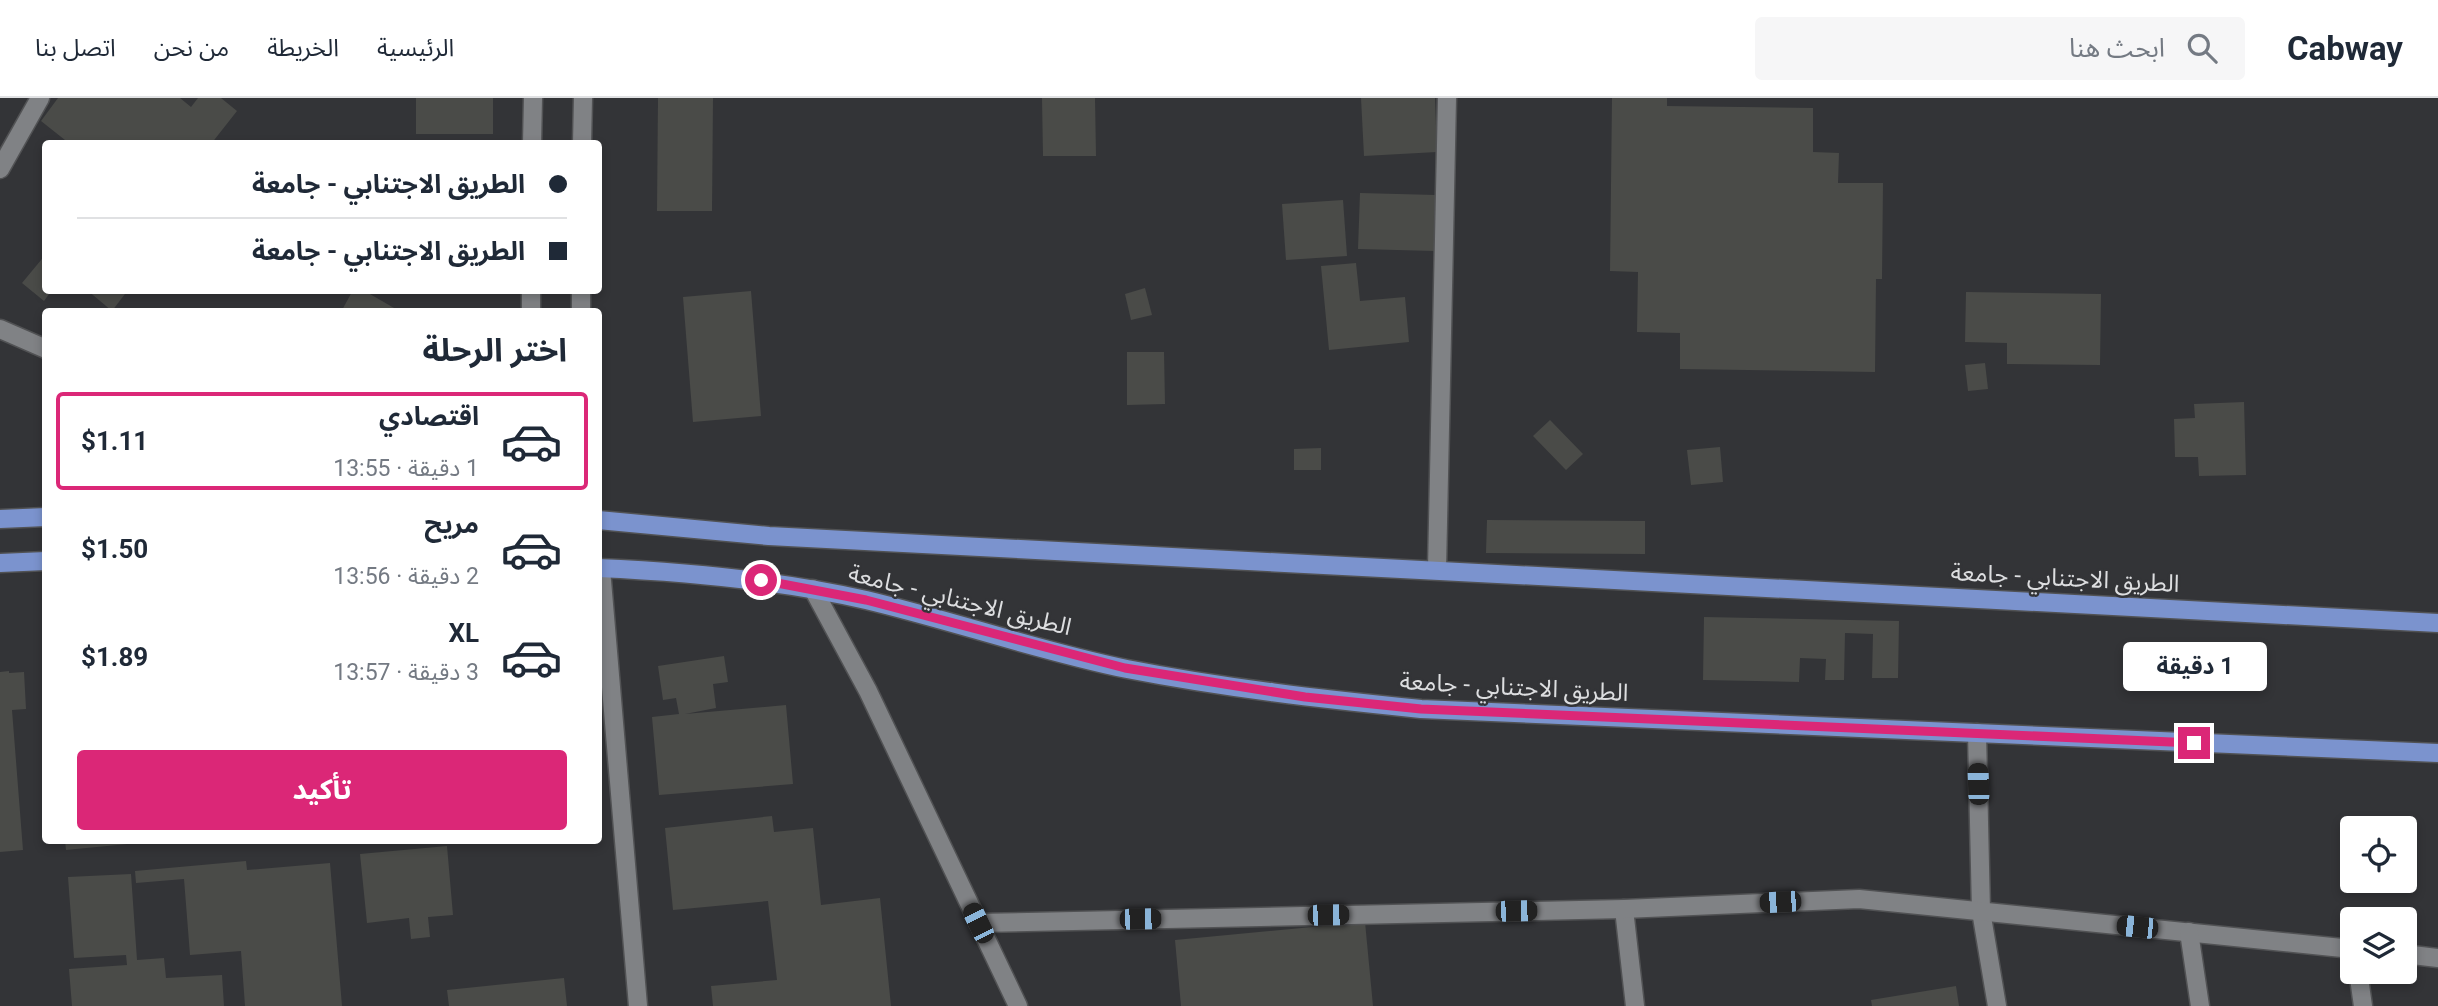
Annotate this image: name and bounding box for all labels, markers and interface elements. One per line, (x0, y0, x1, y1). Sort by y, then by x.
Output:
search box (1755, 17, 2245, 80)
icon: search (2183, 29, 2221, 67)
text: Cabway (2287, 29, 2403, 68)
text: ابحث هنا (2069, 33, 2165, 63)
text: اتصل بنا (35, 34, 116, 62)
text: من نحن (154, 34, 229, 62)
text: الخريطة (267, 34, 339, 62)
text: الرئيسية (377, 34, 454, 62)
text: الطريق الاجتنابي - جامعة (252, 169, 525, 199)
text: الطريق الاجتنابي - جامعة (252, 236, 525, 266)
text: اختر الرحلة (422, 331, 567, 369)
text: اقتصادي (379, 401, 479, 431)
icon: car (500, 410, 563, 473)
text: $1.11 (81, 426, 148, 456)
text: 1 دقيقة · 13:55 (333, 455, 479, 482)
text: مريح (424, 509, 479, 539)
icon: car (500, 518, 563, 581)
text: $1.50 (81, 534, 148, 564)
street label: الطريق الاجتنابي - جامعة (1950, 558, 2180, 603)
street label: الطريق الاجتنابي - جامعة (844, 559, 1074, 646)
text: 2 دقيقة · 13:56 (333, 563, 479, 590)
route start (745, 564, 777, 596)
text: XL (448, 618, 479, 648)
icon: car (500, 626, 563, 689)
text: $1.89 (81, 642, 148, 672)
callout: 1 دقيقة (2122, 642, 2266, 690)
text: 1 دقيقة (2157, 653, 2233, 680)
text: 3 دقيقة · 13:57 (333, 659, 479, 686)
street label: الطريق الاجتنابي - جامعة (1399, 667, 1629, 712)
route end (2178, 727, 2210, 759)
button: تأكيد (77, 750, 567, 830)
car (1967, 763, 1990, 805)
map controls (2340, 816, 2417, 984)
button: locate (2340, 816, 2417, 893)
car (1759, 890, 1802, 914)
car (960, 900, 997, 946)
car (1495, 900, 1538, 922)
car (1307, 904, 1350, 926)
button: layers (2340, 907, 2417, 984)
car (1119, 908, 1162, 930)
car (2116, 914, 2159, 940)

